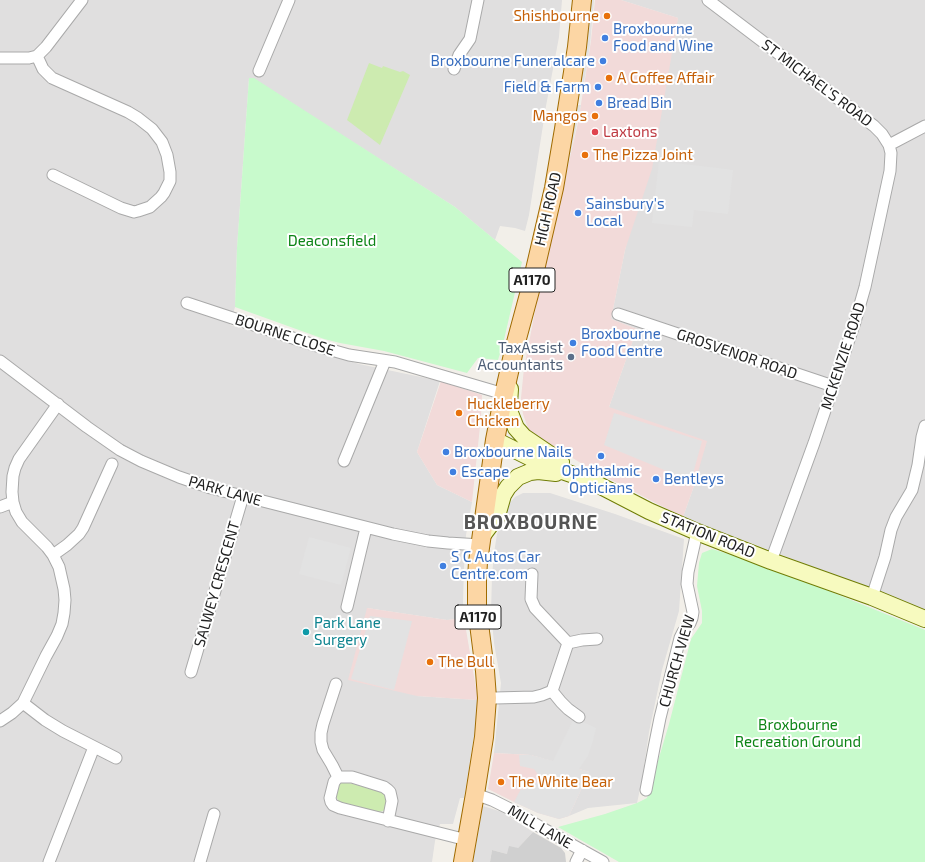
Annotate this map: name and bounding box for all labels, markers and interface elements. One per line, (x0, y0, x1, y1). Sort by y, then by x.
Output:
place label: Shishbourne (513, 7, 599, 25)
marker: Shishbourne (602, 11, 612, 21)
place label: Broxbourne Food and Wine (613, 20, 713, 55)
marker: Broxbourne Food and Wine (600, 33, 610, 43)
street label: ST MICHAEL'S ROAD (758, 36, 876, 130)
place label: Broxbourne Funeralcare (431, 52, 595, 70)
marker: Broxbourne Funeralcare (598, 56, 608, 66)
place label: A Coffee Affair (617, 69, 715, 87)
marker: A Coffee Affair (604, 73, 614, 83)
place label: Field & Farm (504, 78, 590, 96)
marker: Field & Farm (593, 82, 603, 92)
place label: Bread Bin (607, 94, 672, 112)
marker: Bread Bin (594, 98, 604, 108)
place label: Mangos (532, 107, 587, 125)
marker: Mangos (590, 111, 600, 121)
place label: Laxtons (603, 123, 657, 141)
marker: Laxtons (590, 127, 600, 137)
place label: The Pizza Joint (593, 146, 693, 164)
marker: The Pizza Joint (580, 150, 590, 160)
street label: HIGH ROAD (531, 170, 565, 248)
place label: Sainsbury's Local (586, 195, 665, 230)
marker: Sainsbury's Local (573, 208, 583, 218)
park label: Deaconsfield (288, 232, 376, 250)
road number: A1170 (509, 268, 555, 292)
street label: MCKENZIE ROAD (817, 300, 869, 412)
street label: BOURNE CLOSE (233, 310, 337, 360)
place label: Broxbourne Food Centre (581, 325, 663, 360)
street label: GROSVENOR ROAD (674, 325, 800, 383)
marker: Broxbourne Food Centre (568, 338, 578, 348)
place label: TaxAssist Accountants (477, 339, 563, 374)
marker: TaxAssist Accountants (566, 352, 576, 362)
place label: Huckleberry Chicken (467, 395, 550, 430)
marker: Huckleberry Chicken (454, 408, 464, 418)
place label: Broxbourne Nails (454, 443, 572, 461)
marker: Broxbourne Nails (441, 447, 451, 457)
marker: Ophthalmic Opticians (596, 451, 606, 461)
place label: Ophthalmic Opticians (562, 462, 640, 497)
place label: Escape (461, 463, 509, 481)
marker: Escape (448, 467, 458, 477)
place label: Bentleys (664, 470, 724, 488)
street label: PARK LANE (186, 472, 264, 510)
marker: Bentleys (651, 474, 661, 484)
street label: STATION ROAD (658, 508, 758, 562)
district label: BROXBOURNE (464, 512, 598, 534)
street label: SALWEY CRESCENT (190, 519, 244, 649)
place label: S C Autos Car Centre.com (451, 548, 541, 583)
marker: S C Autos Car Centre.com (438, 561, 448, 571)
road number: A1170 (455, 605, 501, 629)
street label: CHURCH VIEW (655, 613, 699, 709)
place label: Park Lane Surgery (314, 614, 381, 649)
marker: Park Lane Surgery (301, 627, 311, 637)
place label: The Bull (438, 653, 494, 671)
marker: The Bull (425, 657, 435, 667)
park label: Broxbourne Recreation Ground (735, 716, 861, 751)
place label: The White Bear (509, 773, 613, 791)
marker: The White Bear (496, 777, 506, 787)
street label: MILL LANE (504, 801, 576, 853)

